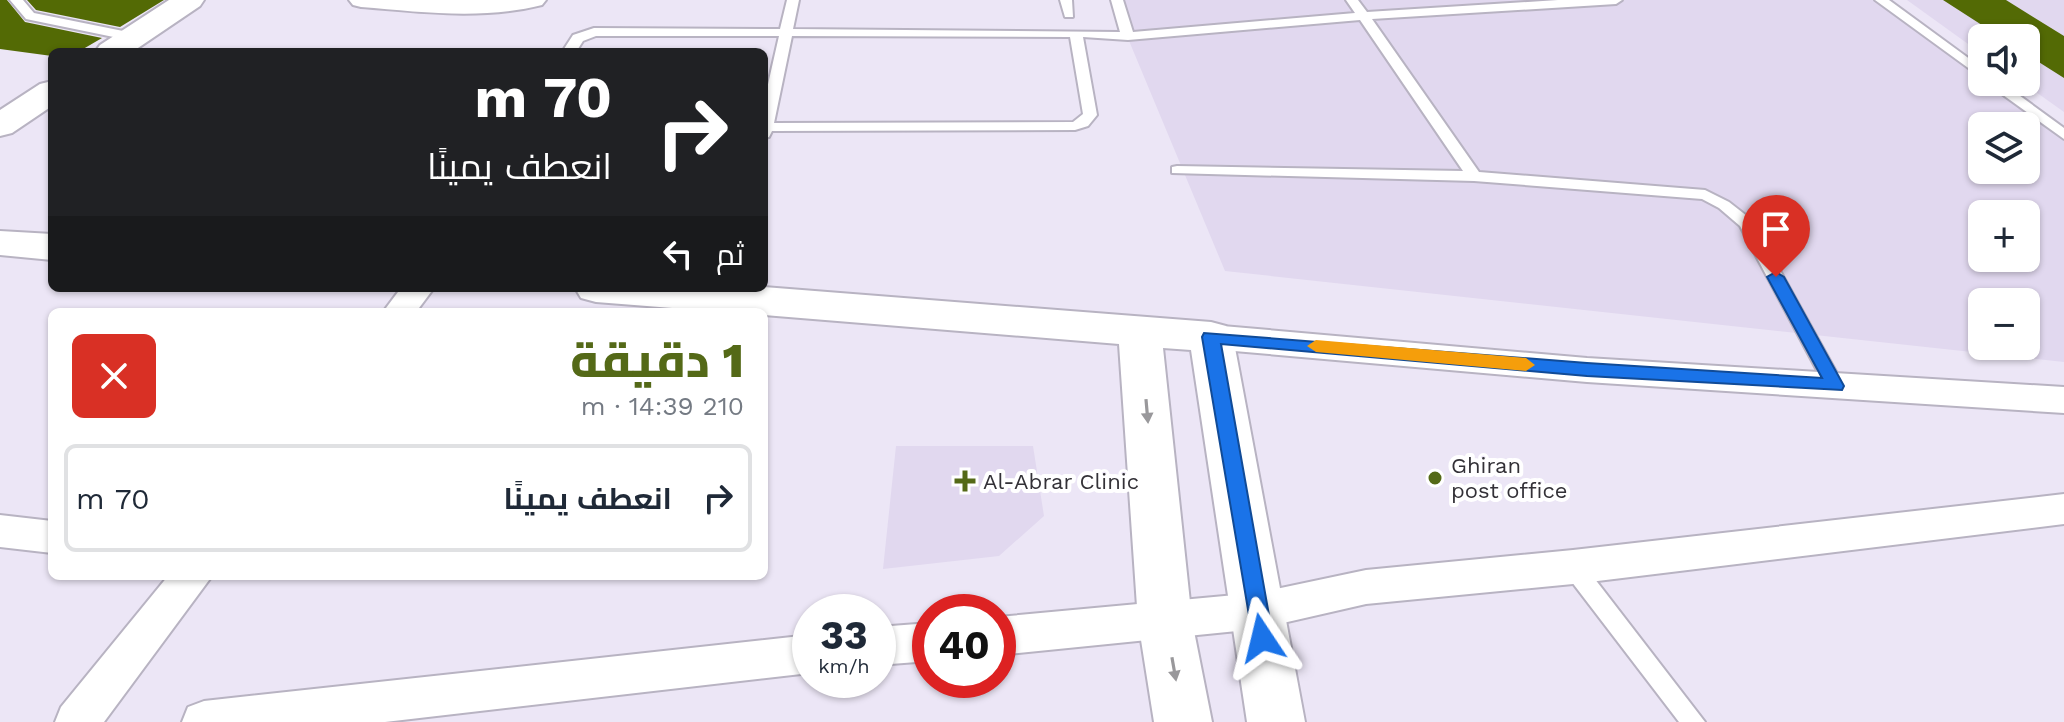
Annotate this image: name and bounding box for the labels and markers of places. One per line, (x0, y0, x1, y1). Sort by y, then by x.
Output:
pin (1742, 195, 1810, 277)
place label: Ghiran post office (1451, 453, 1567, 503)
place label: Al-Abrar Clinic (983, 469, 1139, 494)
marker: Ghiran post office (1426, 469, 1444, 487)
marker: Al-Abrar Clinic (954, 470, 976, 492)

